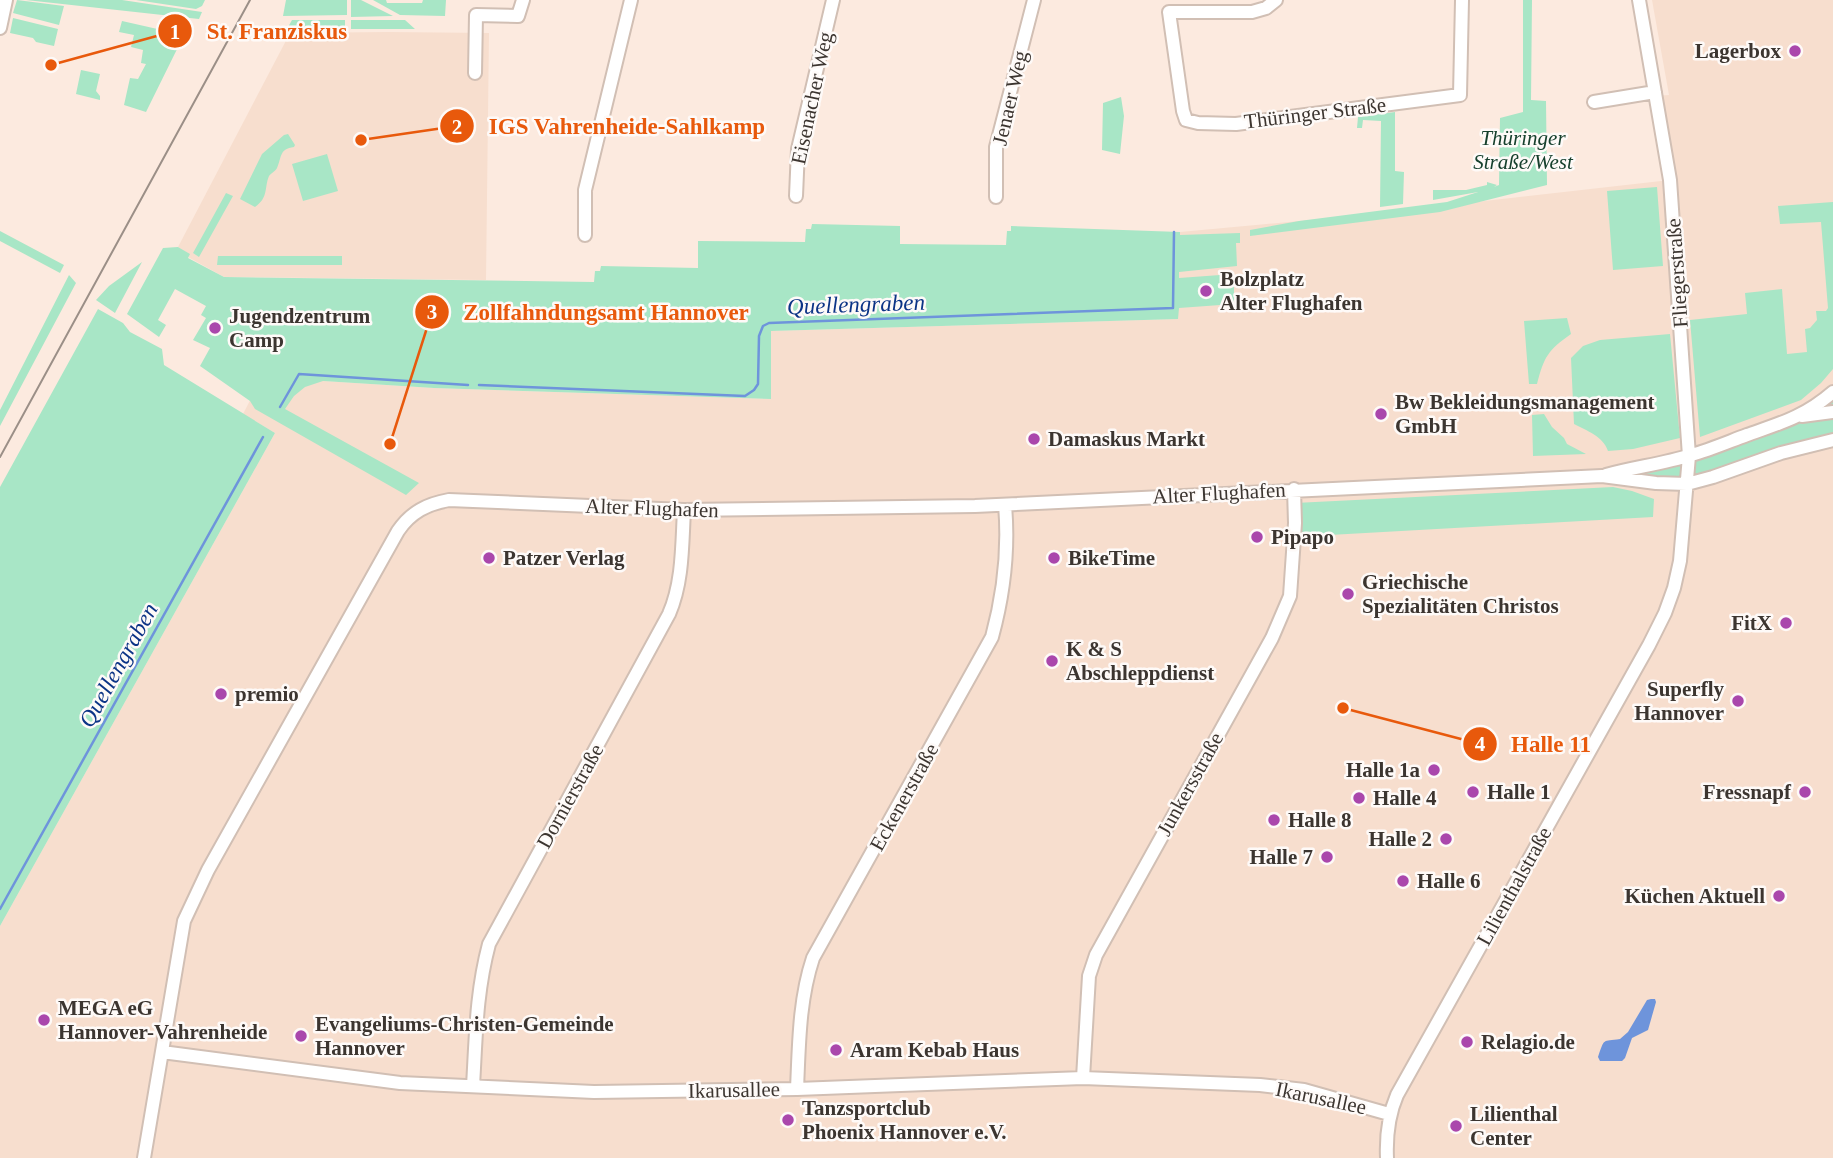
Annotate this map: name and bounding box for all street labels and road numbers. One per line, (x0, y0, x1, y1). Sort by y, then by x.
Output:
street label: Eisenacher Weg (786, 29, 838, 166)
street label: Jenaer Weg (987, 48, 1033, 148)
street label: Thüringer Straße (1243, 92, 1387, 134)
street label: Fliegerstraße (1661, 217, 1693, 329)
street label: Alter Flughafen (1152, 477, 1287, 508)
street label: Alter Flughafen (585, 494, 720, 522)
street label: Junkersstraße (1152, 728, 1228, 840)
street label: Eckenerstraße (865, 739, 943, 855)
street label: Dornierstraße (532, 740, 608, 852)
street label: Lilienthalstraße (1472, 823, 1556, 949)
street label: Ikarusallee (688, 1077, 780, 1103)
street label: Ikarusallee (1273, 1077, 1369, 1119)

